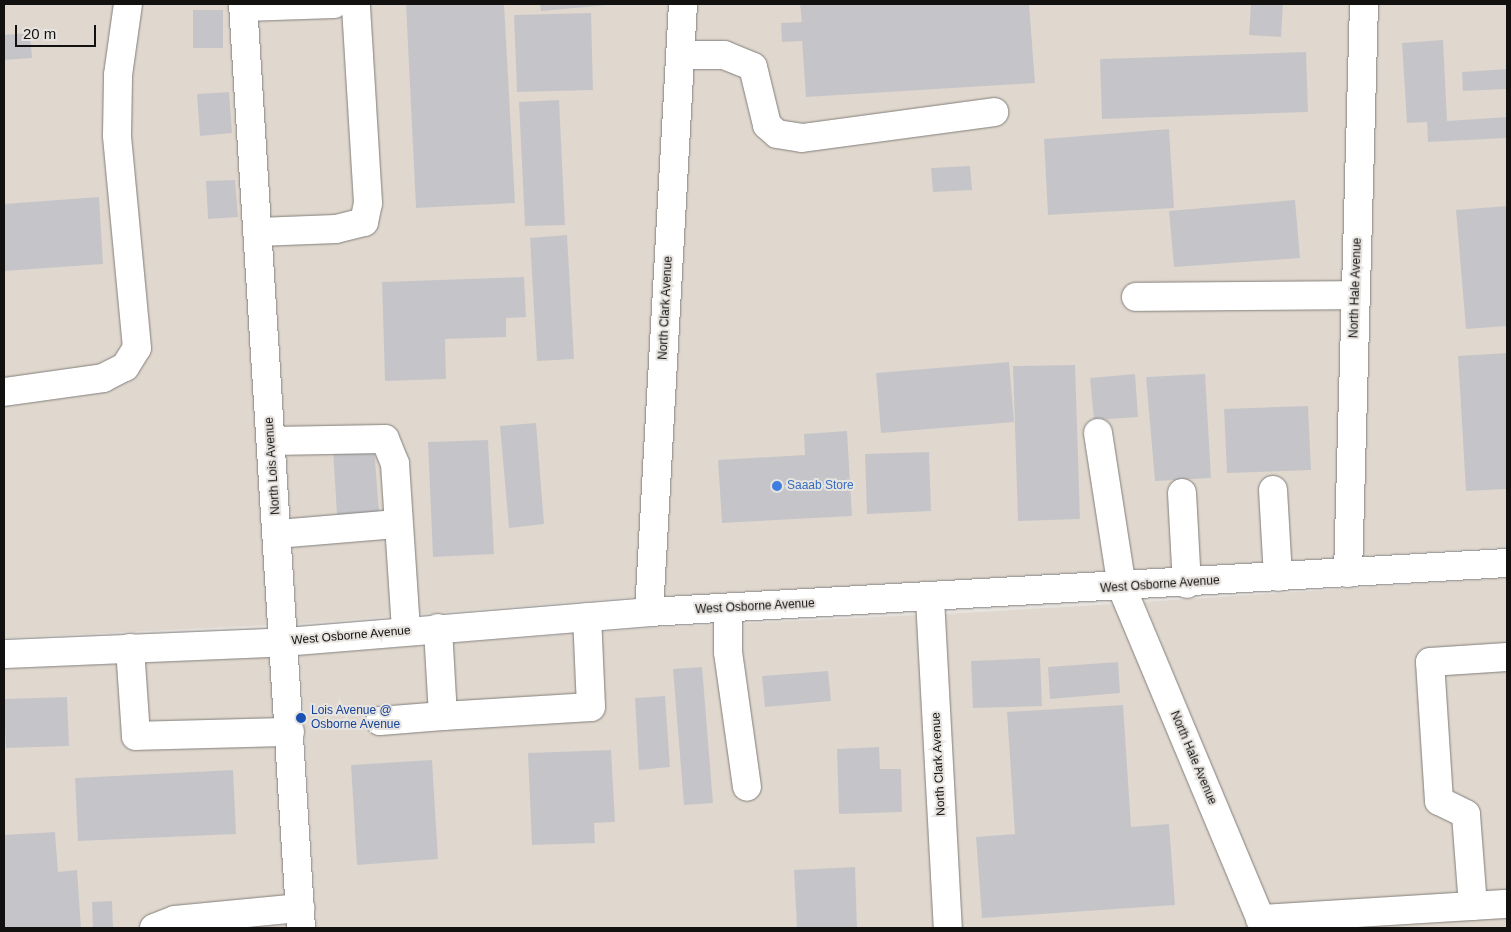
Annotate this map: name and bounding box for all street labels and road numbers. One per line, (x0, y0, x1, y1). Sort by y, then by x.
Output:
street label: North Hale Avenue (1347, 237, 1365, 339)
street label: North Clark Avenue (656, 255, 676, 361)
street label: North Lois Avenue (262, 416, 284, 516)
street label: West Osborne Avenue (1099, 574, 1221, 596)
street label: West Osborne Avenue (695, 597, 815, 617)
street label: West Osborne Avenue (290, 624, 412, 648)
street label: North Hale Avenue (1167, 709, 1219, 807)
street label: North Clark Avenue (929, 711, 949, 817)

